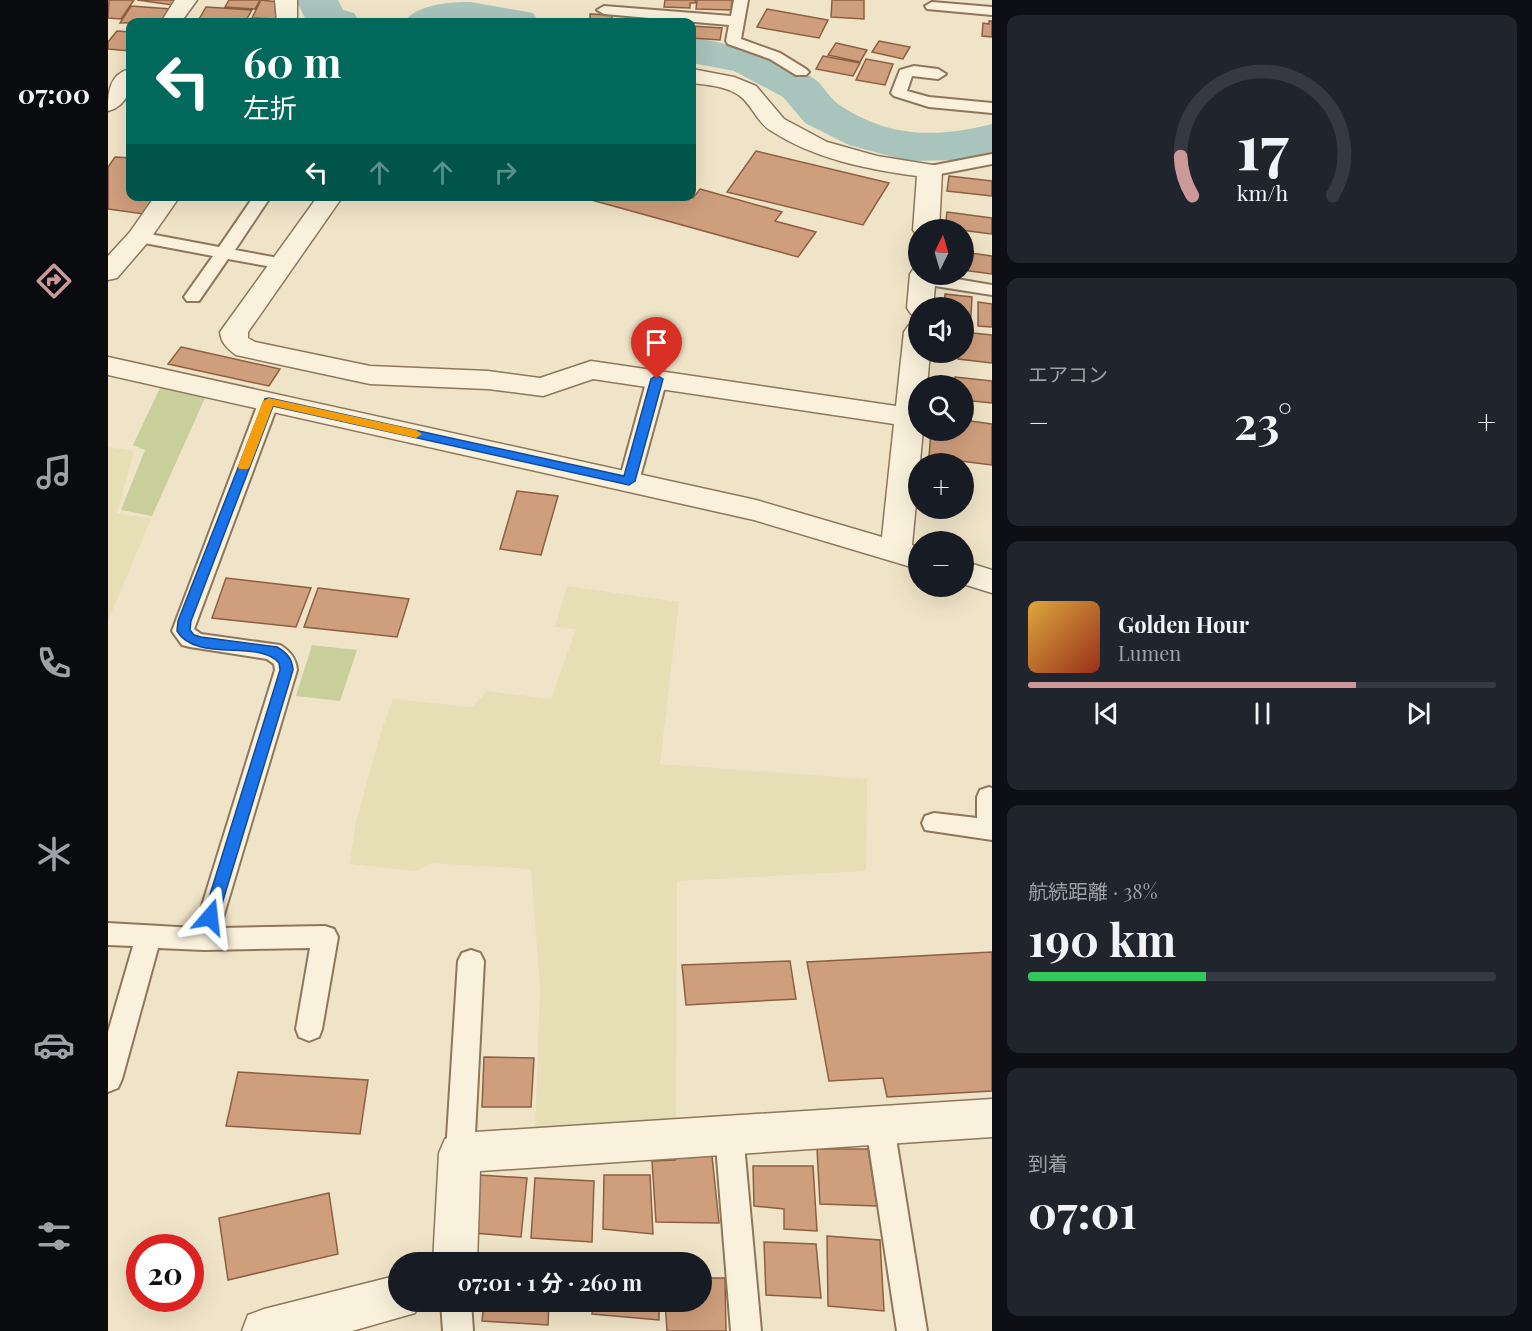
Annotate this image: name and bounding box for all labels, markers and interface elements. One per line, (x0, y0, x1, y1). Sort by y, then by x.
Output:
text: 60 m (243, 33, 341, 89)
icon: left (144, 42, 222, 120)
text: 07:00 (18, 75, 90, 111)
text: 左折 (243, 89, 297, 125)
text: 17 (1236, 102, 1289, 186)
icon: left (300, 156, 333, 189)
icon: ahead (363, 156, 396, 189)
icon: ahead (426, 156, 459, 189)
icon: right (489, 156, 522, 189)
text: km/h (1236, 178, 1288, 206)
north arrow (908, 219, 974, 285)
map controls (908, 219, 974, 597)
icon: directions (33, 260, 75, 302)
button: sound (908, 297, 974, 363)
pin (631, 317, 682, 379)
icon: arrive (640, 326, 673, 359)
text: エアコン (1028, 360, 1108, 387)
button: search (908, 375, 974, 441)
text: 23° (1234, 391, 1292, 451)
text: − (1028, 399, 1049, 443)
text: + (1477, 399, 1496, 443)
icon: music (33, 451, 75, 493)
button: + (908, 453, 974, 519)
button: − (908, 531, 974, 597)
text: Golden Hour (1118, 609, 1249, 639)
text: Lumen (1118, 639, 1181, 666)
icon: phone (33, 642, 75, 684)
icon: previous (1090, 697, 1123, 730)
icon: pause (1246, 697, 1279, 730)
icon: next (1402, 697, 1435, 730)
icon: climate (33, 833, 75, 875)
text: 航続距離 · 38% (1028, 877, 1158, 904)
position arrow (178, 885, 242, 949)
text: 190 km (1028, 908, 1176, 968)
icon: car (33, 1024, 75, 1066)
text: 到着 (1028, 1149, 1068, 1176)
text: 07:01 (1028, 1180, 1137, 1240)
icon: filters (33, 1215, 75, 1257)
speed limit sign: 20 (126, 1234, 204, 1312)
text: 07:01 · 1 分 · 260 m (458, 1267, 642, 1297)

